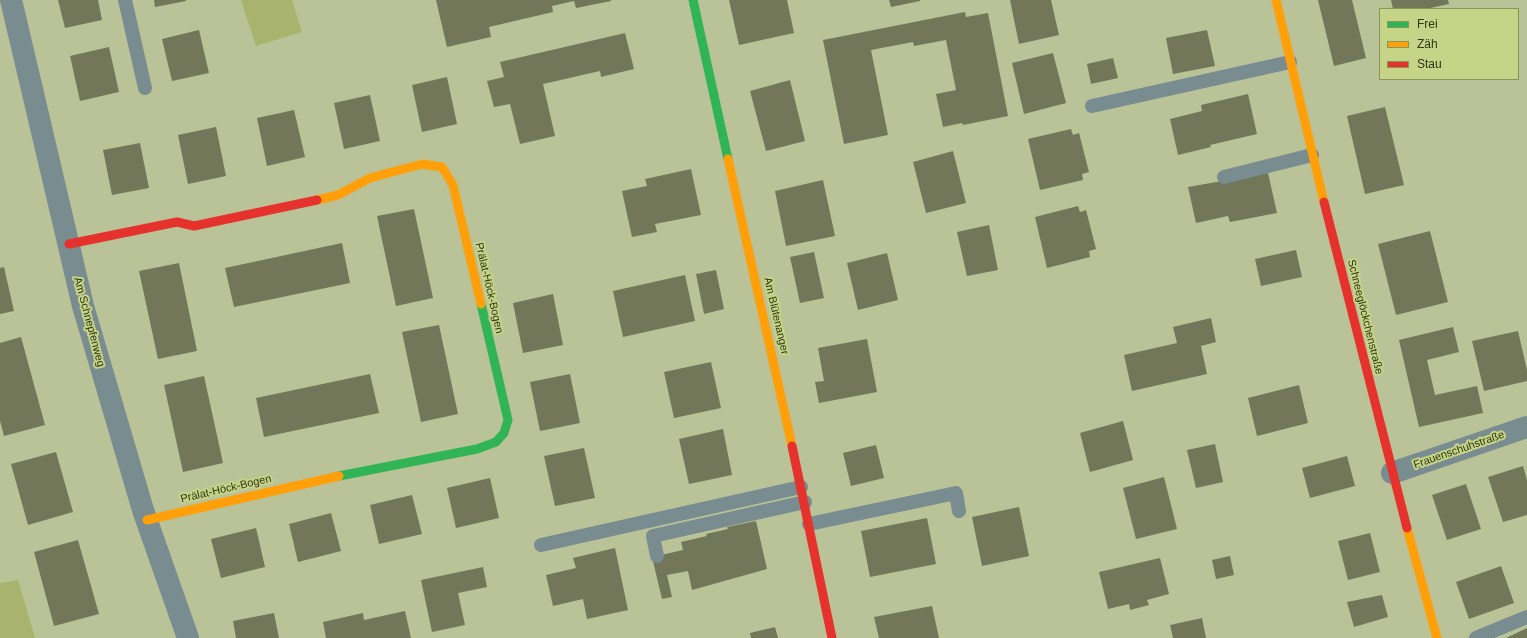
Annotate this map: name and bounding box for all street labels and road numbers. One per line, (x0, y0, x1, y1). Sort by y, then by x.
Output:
street label: Prälat-Höck-Bogen (472, 241, 506, 335)
street label: Schneeglöckchenstraße (1344, 258, 1386, 376)
street label: Am Schnepfenweg (71, 276, 107, 368)
street label: Am Blütenanger (761, 276, 791, 356)
street label: Frauenschuhstraße (1412, 428, 1506, 472)
street label: Prälat-Höck-Bogen (179, 472, 273, 506)

